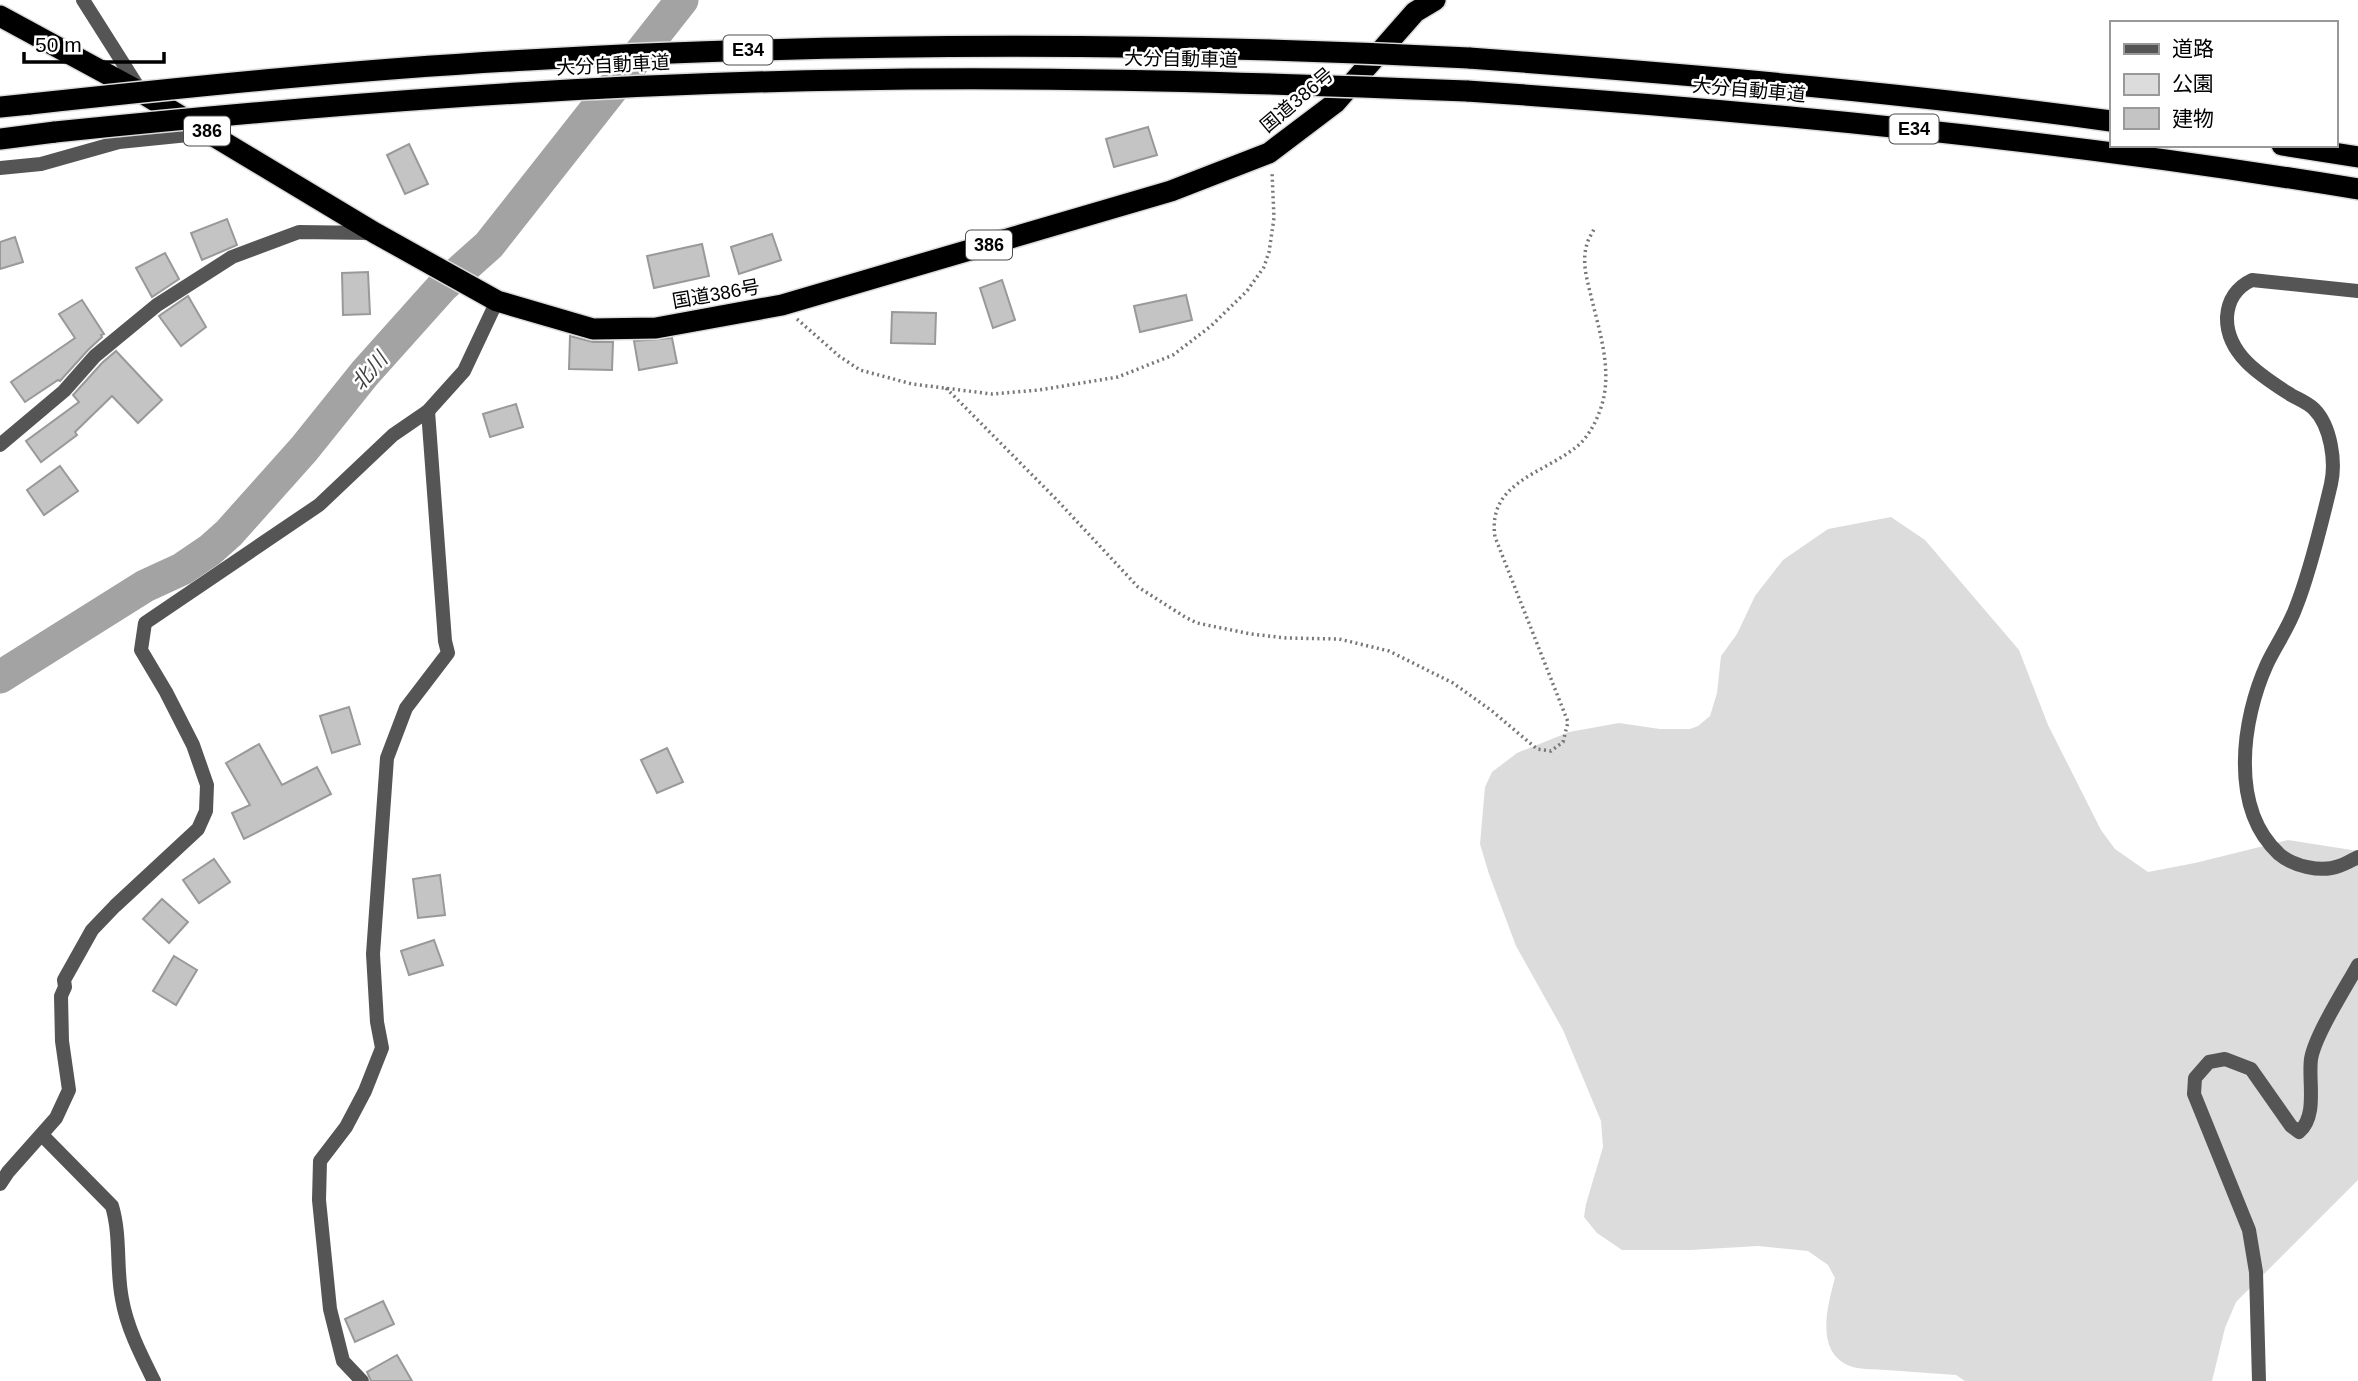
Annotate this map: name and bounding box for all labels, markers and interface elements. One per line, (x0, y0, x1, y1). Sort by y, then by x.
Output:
scale bar (24, 21, 164, 65)
legend (2110, 21, 2337, 147)
text: 50 m (35, 33, 82, 56)
road number: E34 (724, 36, 772, 64)
text: 道路 (2172, 37, 2214, 60)
street label: 大分自動車道 (1124, 48, 1238, 70)
street label: 大分自動車道 (556, 52, 670, 78)
street label: 国道386号 (1256, 63, 1338, 137)
text: 公園 (2172, 72, 2214, 95)
street label: 大分自動車道 (1691, 75, 1807, 105)
text: 建物 (2172, 107, 2214, 130)
road number: E34 (1890, 114, 1938, 144)
road number: 386 (184, 116, 230, 146)
road number: 386 (966, 230, 1012, 260)
street label: 国道386号 (670, 276, 762, 312)
water label: 北川 (347, 346, 393, 394)

